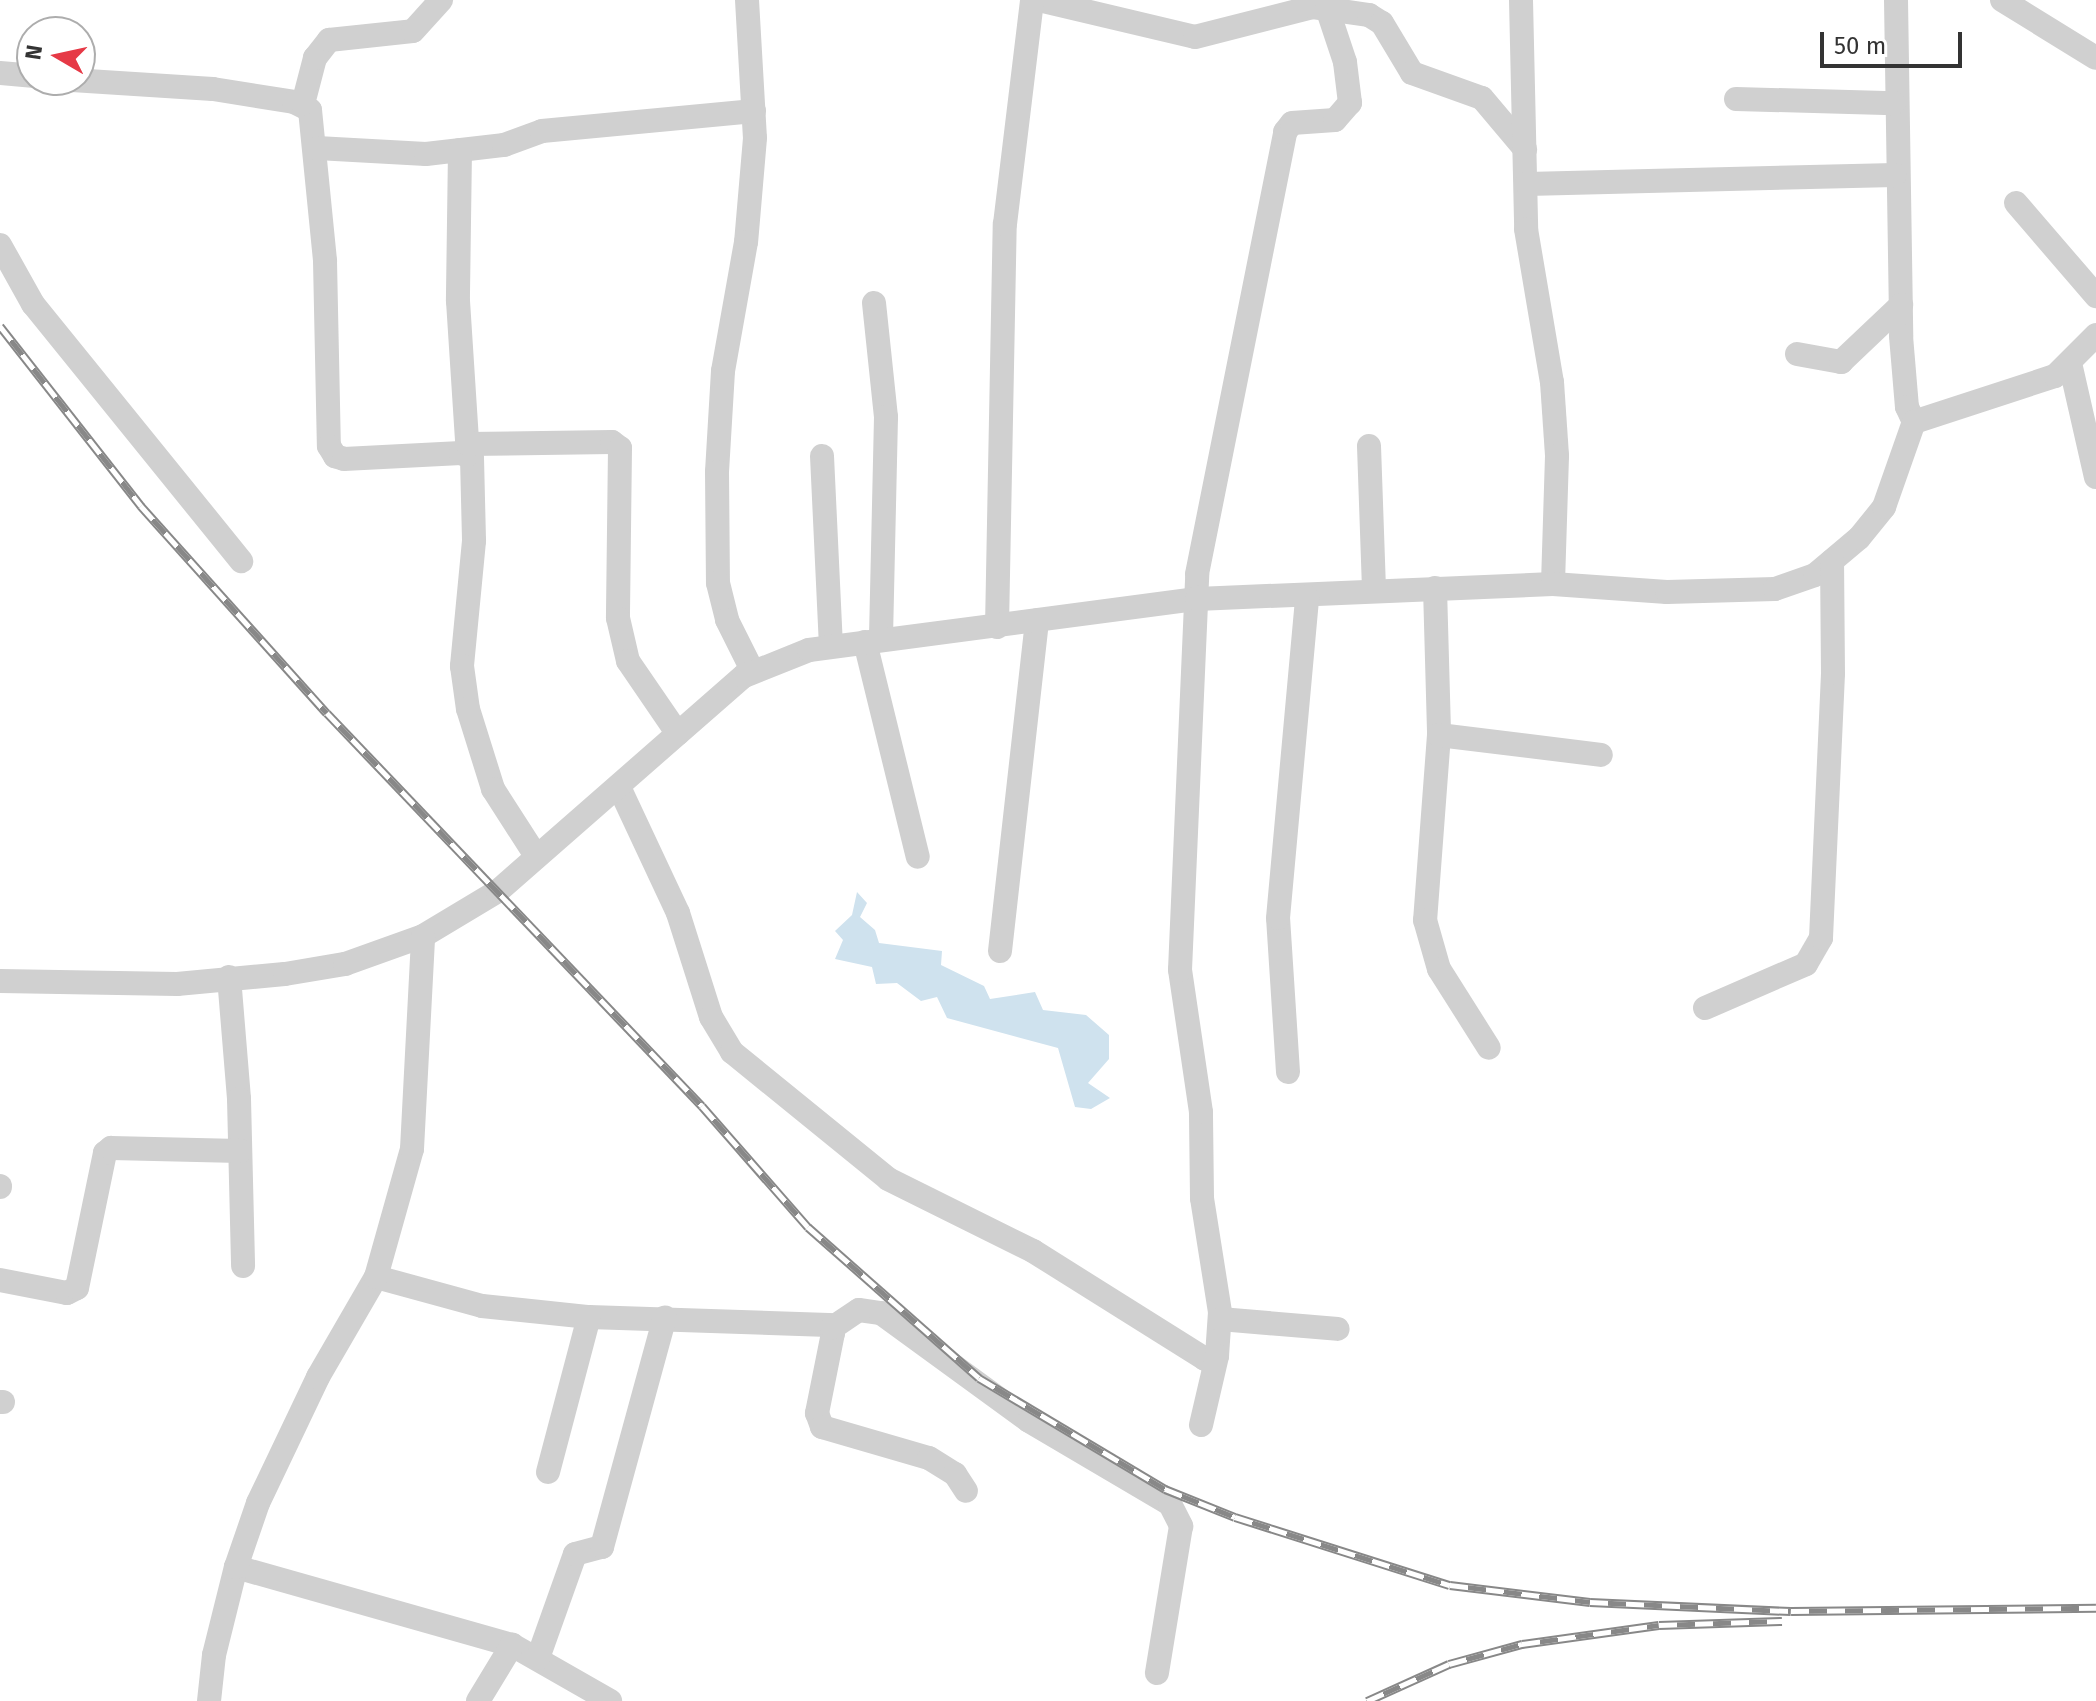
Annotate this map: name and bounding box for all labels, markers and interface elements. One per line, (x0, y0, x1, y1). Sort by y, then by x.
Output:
north arrow (16, 16, 96, 96)
scale bar (1824, 16, 1966, 66)
text: 50 m (1834, 32, 1886, 60)
text: N (19, 43, 48, 62)

